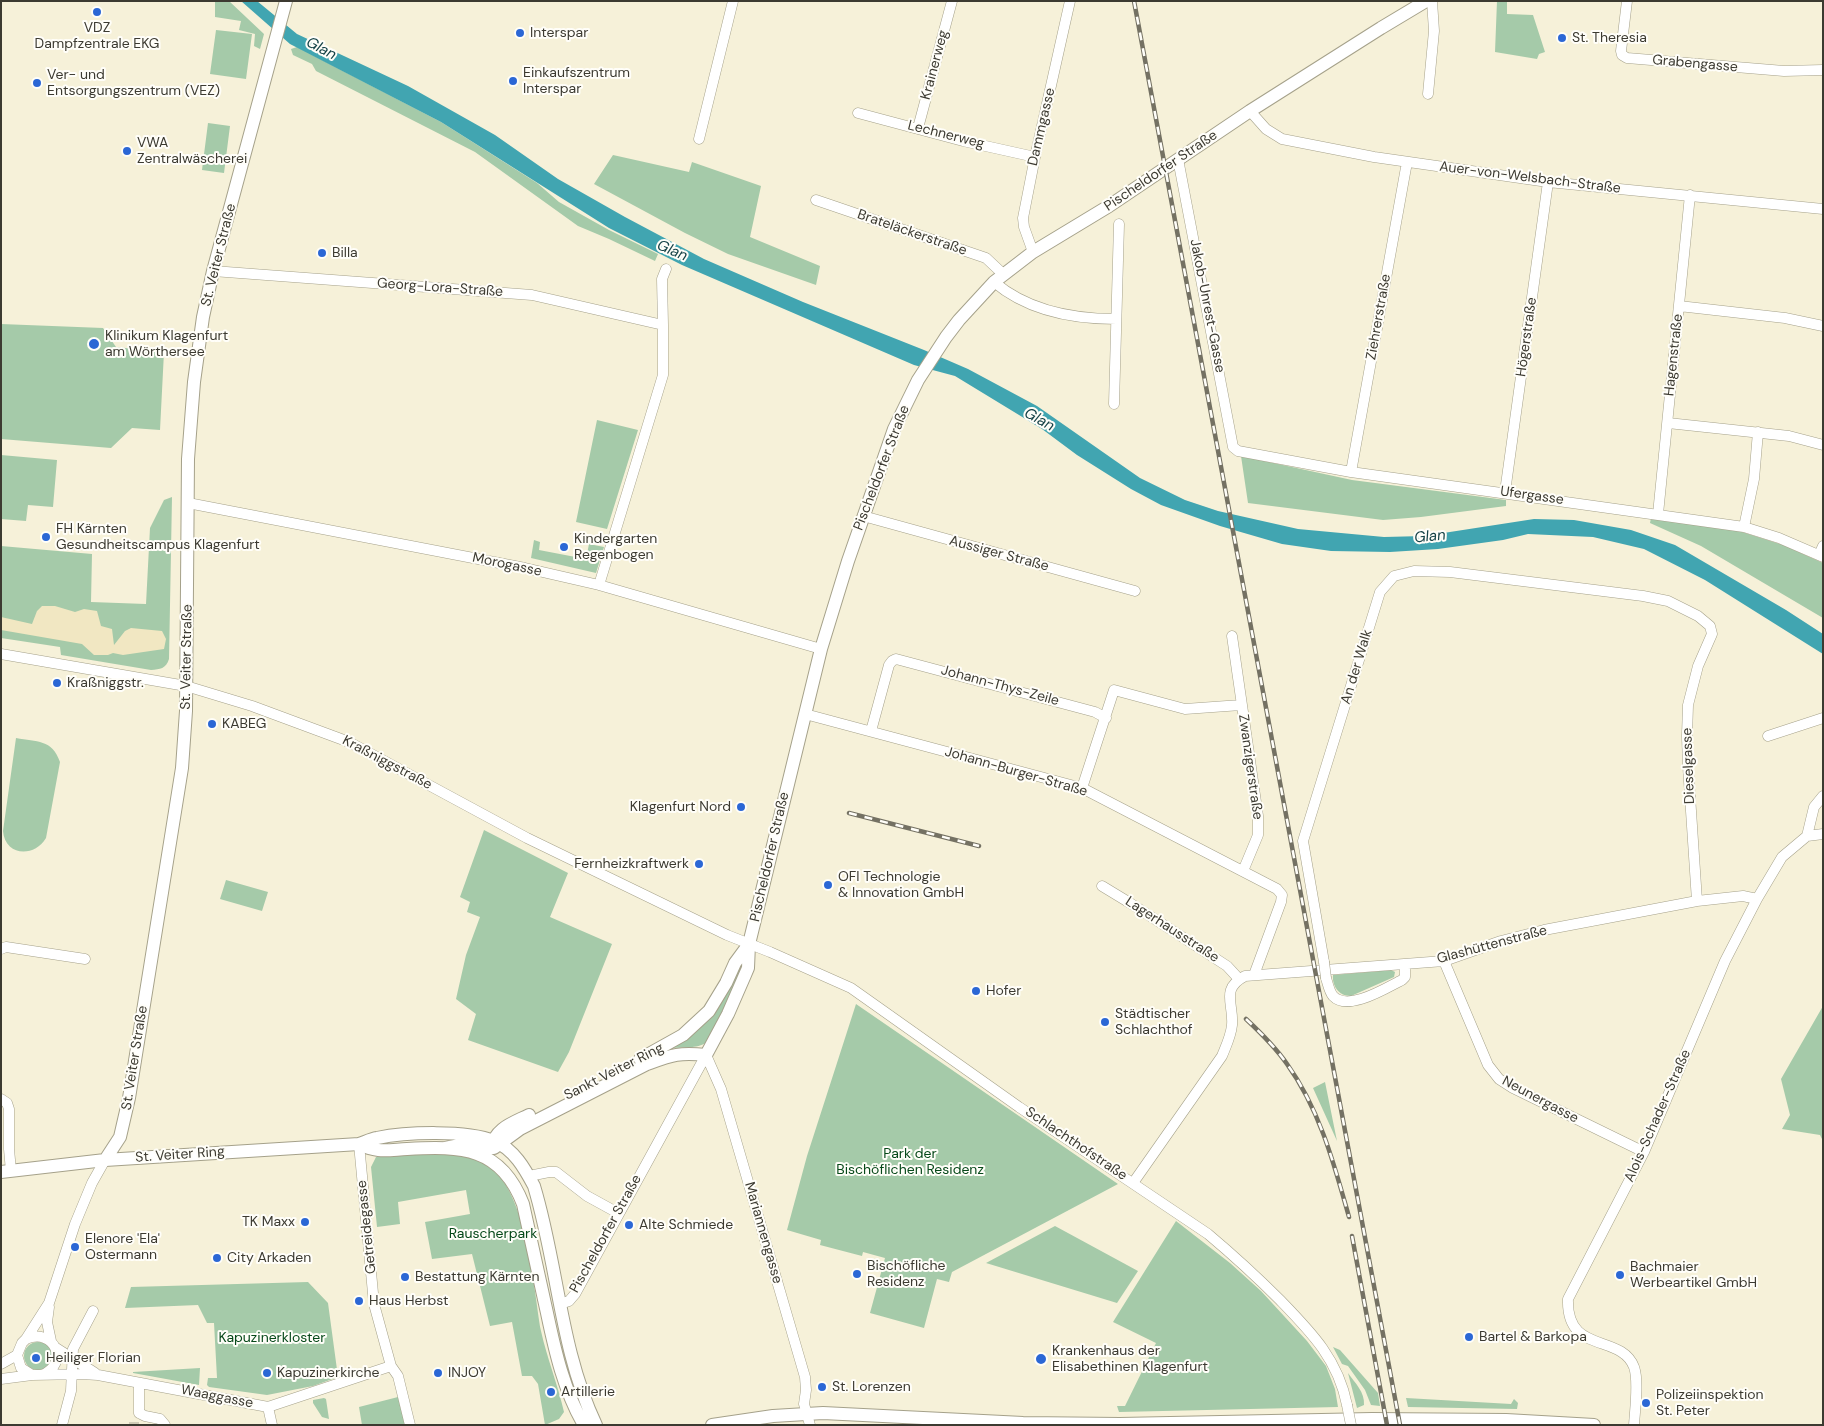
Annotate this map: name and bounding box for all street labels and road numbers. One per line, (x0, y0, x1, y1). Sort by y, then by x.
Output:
street label: Krainerweg (918, 28, 952, 102)
street label: Grabengasse (1652, 52, 1738, 76)
street label: Dammgasse (1025, 86, 1059, 168)
street label: Lechnerweg (906, 117, 986, 153)
street label: Pischeldorfer Straße (1101, 127, 1221, 215)
street label: Auer-von-Welsbach-Straße (1438, 159, 1622, 197)
street label: St. Veiter Straße (198, 202, 240, 308)
street label: Brateläckerstraße (855, 206, 969, 260)
street label: Jakob-Unrest-Gasse (1186, 238, 1228, 374)
street label: Ziehrerstraße (1363, 273, 1395, 361)
street label: Georg-Lora-Straße (376, 275, 504, 301)
street label: Högerstraße (1513, 296, 1541, 378)
street label: Hagenstraße (1661, 313, 1687, 397)
street label: Pischeldorfer Straße (850, 403, 914, 533)
street label: Ufergasse (1499, 483, 1565, 509)
street label: Aussiger Straße (947, 533, 1051, 575)
street label: Morogasse (471, 549, 543, 581)
street label: St. Veiter Straße (178, 604, 196, 710)
street label: An der Walk (1338, 628, 1376, 706)
street label: Johann-Thys-Zeile (939, 662, 1061, 710)
street label: Zwanzigerstraße (1234, 713, 1266, 821)
street label: Dieselgasse (1679, 727, 1699, 805)
street label: Kraßniggstraße (339, 732, 435, 794)
street label: Johann-Burger-Straße (943, 744, 1089, 800)
street label: Pischeldorfer Straße (747, 790, 793, 924)
street label: Lagerhausstraße (1122, 893, 1222, 967)
street label: Glashüttenstraße (1435, 922, 1549, 968)
street label: St. Veiter Straße (118, 1005, 152, 1111)
street label: Sankt Veiter Ring (561, 1040, 667, 1104)
street label: Alois-Schader-Straße (1621, 1047, 1695, 1185)
street label: Neunergasse (1499, 1073, 1581, 1127)
street label: Schlachthofstraße (1022, 1104, 1130, 1184)
street label: St. Veiter Ring (135, 1143, 225, 1167)
street label: Pischeldorfer Straße (566, 1172, 646, 1296)
street label: Getreidegasse (354, 1179, 380, 1275)
street label: Mariannengasse (740, 1180, 786, 1286)
street label: Waaggasse (179, 1382, 255, 1412)

